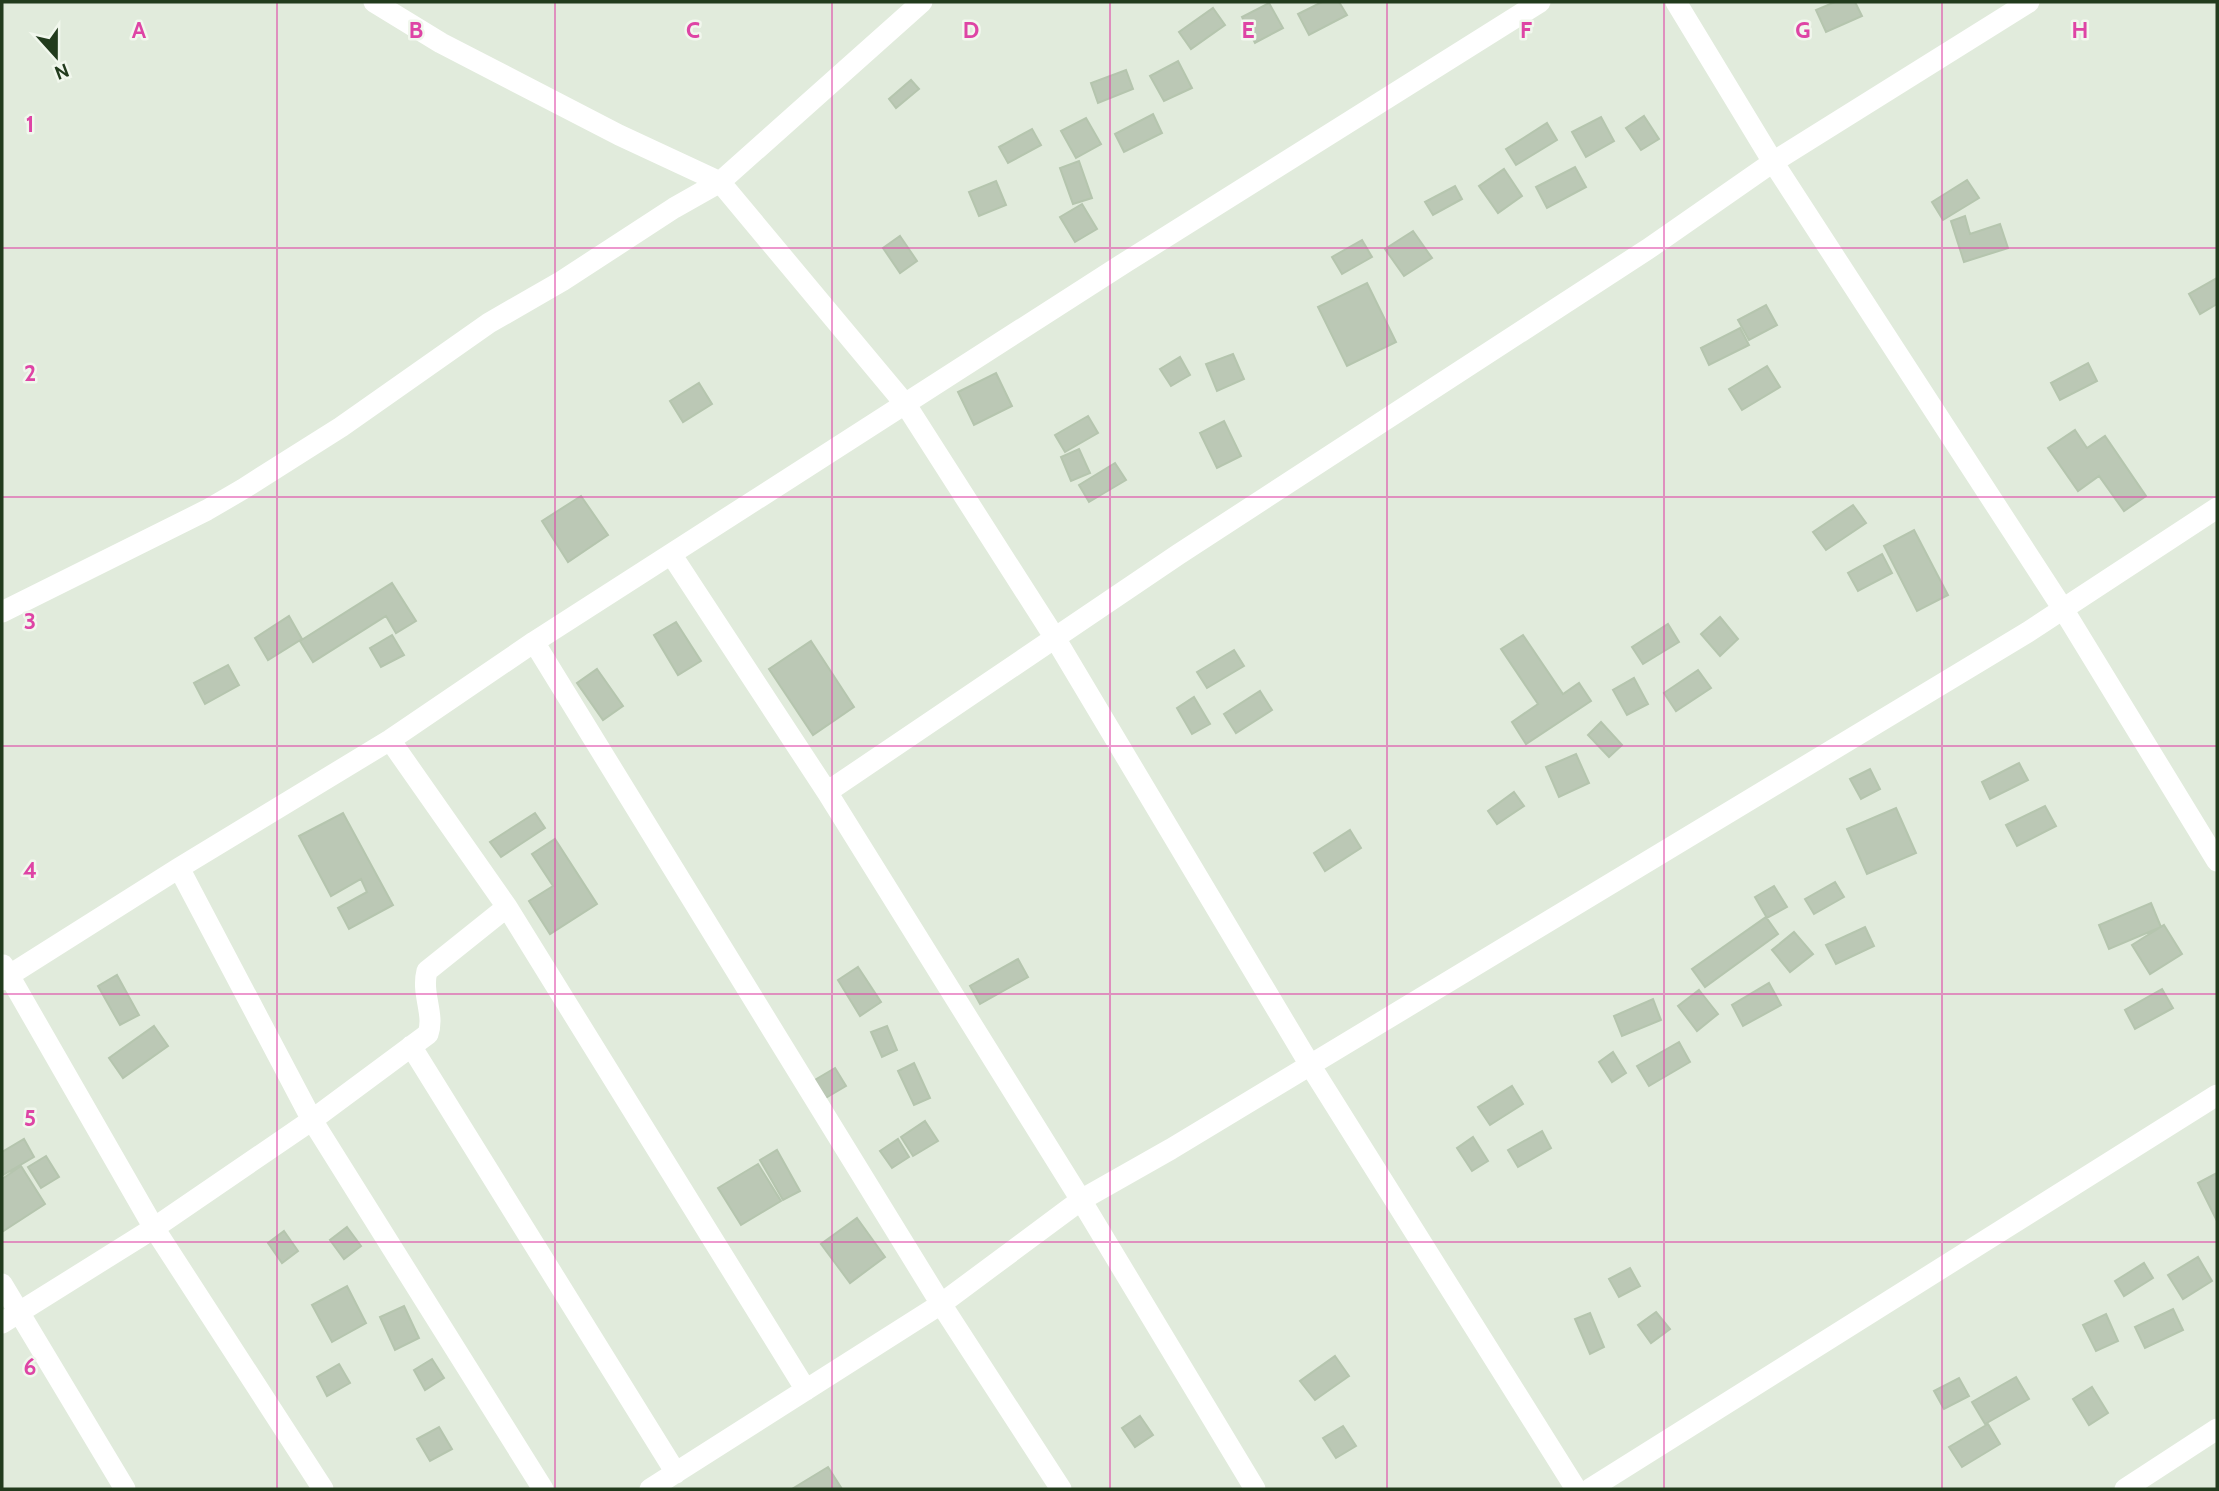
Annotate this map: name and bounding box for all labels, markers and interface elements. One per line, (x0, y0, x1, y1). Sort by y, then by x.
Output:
text: A (132, 16, 147, 44)
text: B (409, 16, 423, 44)
text: C (686, 16, 700, 44)
text: D (963, 16, 979, 44)
text: E (1241, 16, 1255, 44)
text: F (1520, 16, 1532, 44)
text: G (1795, 16, 1811, 44)
text: H (2072, 16, 2088, 44)
north arrow (21, 21, 91, 91)
text: N (52, 58, 72, 85)
text: 1 (26, 110, 34, 138)
text: 2 (24, 359, 36, 387)
text: 3 (24, 607, 36, 635)
text: 4 (23, 856, 37, 884)
text: 5 (24, 1104, 36, 1132)
text: 6 (24, 1353, 36, 1381)

